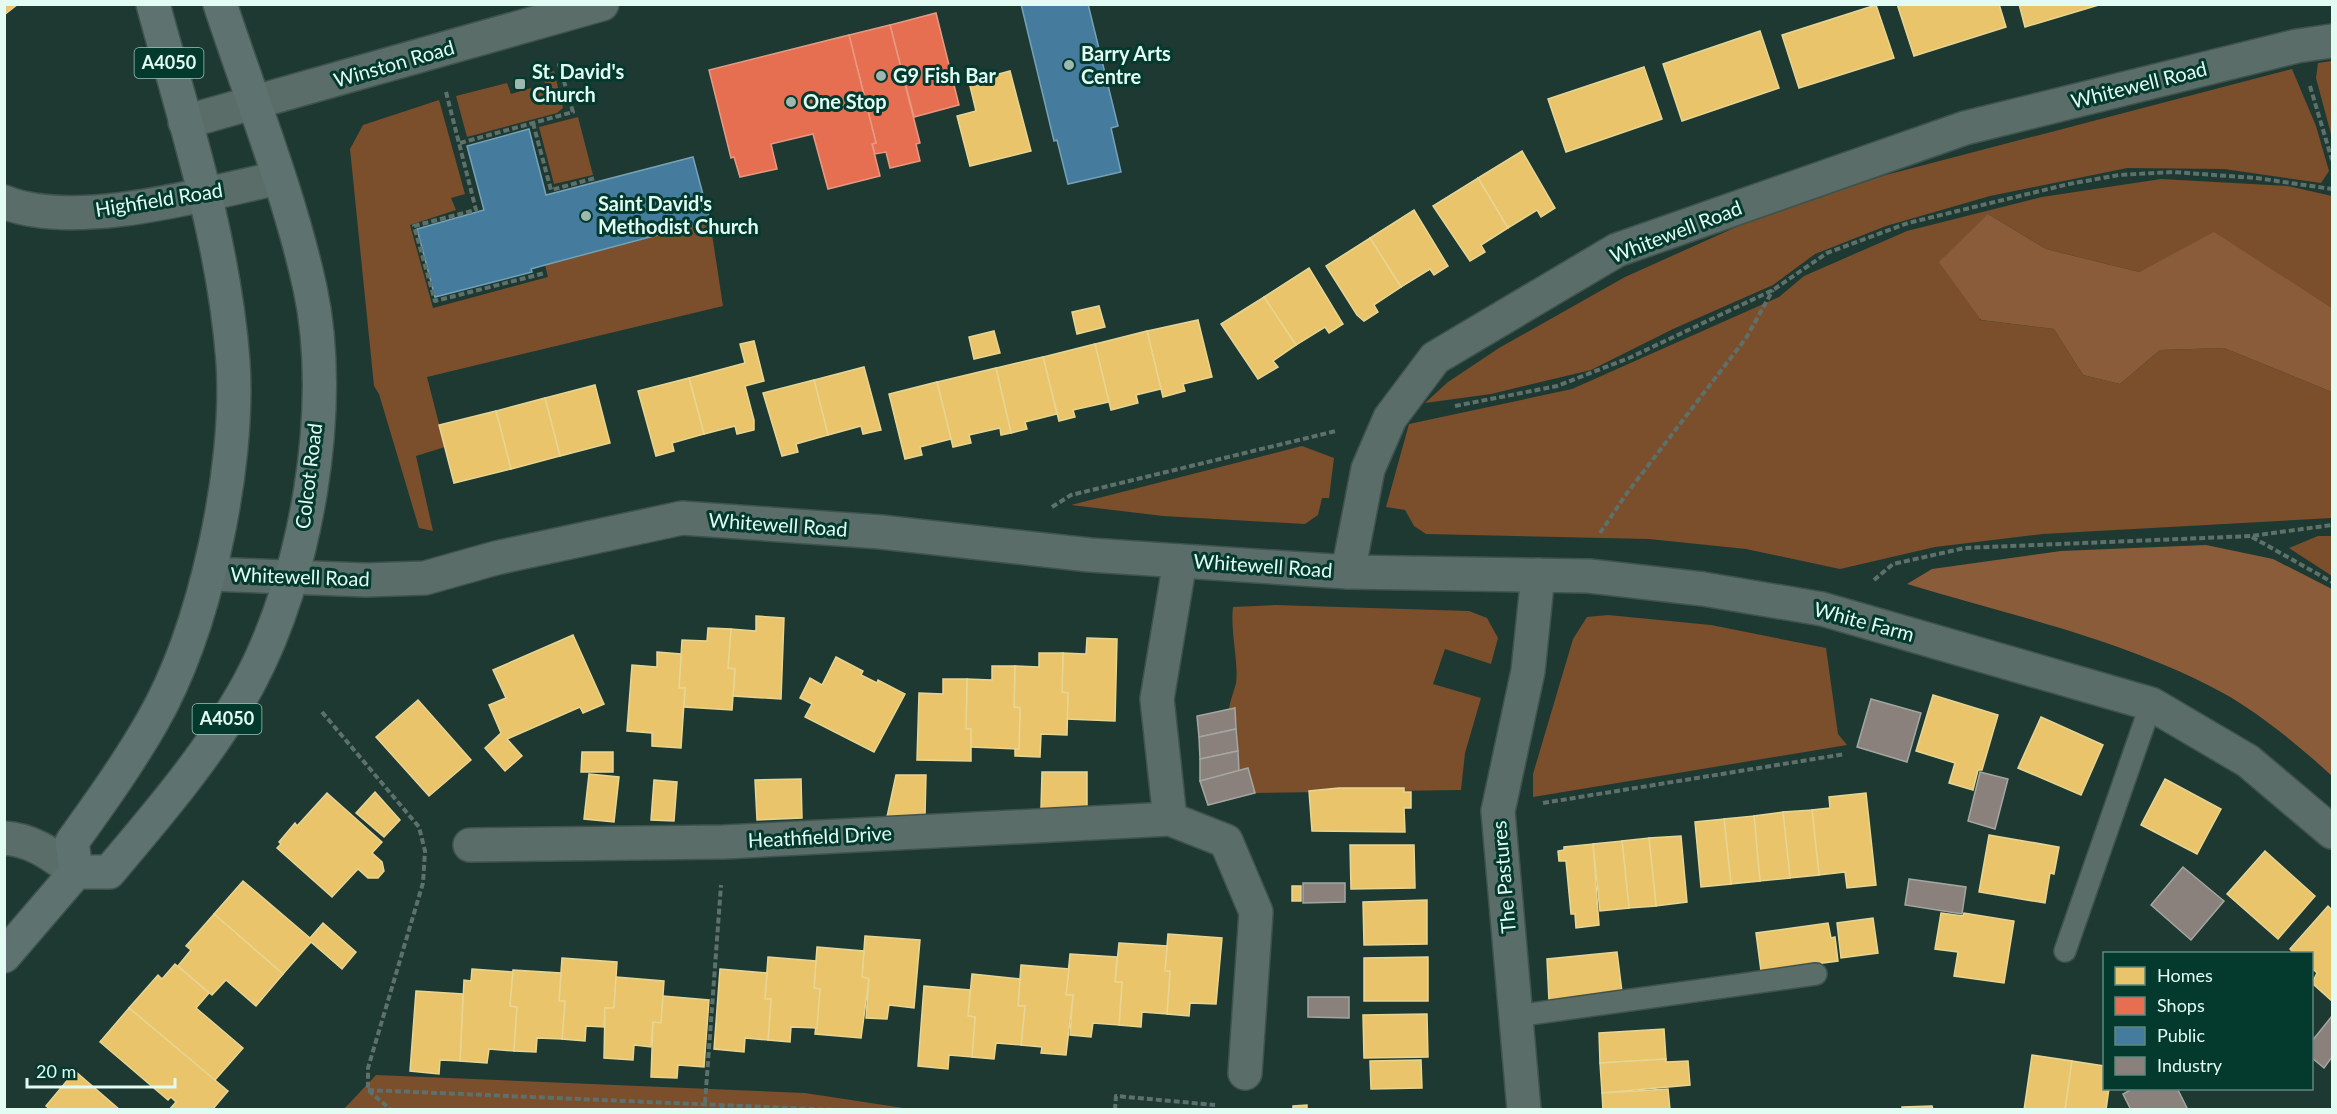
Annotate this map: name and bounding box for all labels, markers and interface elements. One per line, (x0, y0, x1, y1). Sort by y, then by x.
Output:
street label: Winston Road (331, 34, 457, 92)
place label: Barry Arts Centre (1081, 41, 1171, 88)
road number: A4050 (134, 48, 204, 78)
street label: Whitewell Road (2068, 56, 2209, 113)
marker: Barry Arts Centre (1062, 58, 1076, 72)
place label: St. David's Church (532, 59, 624, 106)
place label: G9 Fish Bar (893, 63, 996, 87)
marker: G9 Fish Bar (874, 69, 888, 83)
marker: St. David's Church (513, 77, 527, 91)
place label: One Stop (803, 89, 887, 113)
marker: One Stop (784, 95, 798, 109)
street label: Highfield Road (93, 177, 224, 221)
place label: Saint David's Methodist Church (598, 191, 759, 238)
street label: Whitewell Road (1606, 195, 1745, 267)
marker: Saint David's Methodist Church (579, 209, 593, 223)
street label: Colcot Road (290, 422, 326, 530)
street label: Whitewell Road (708, 507, 848, 541)
street label: Whitewell Road (1193, 548, 1333, 582)
street label: Whitewell Road (230, 562, 370, 590)
street label: White Farm (1811, 596, 1917, 646)
road number: A4050 (192, 704, 262, 734)
street label: Heathfield Drive (747, 820, 893, 852)
street label: The Pastures (1486, 820, 1520, 935)
legend (2103, 952, 2313, 1090)
text: Homes (2157, 964, 2213, 986)
text: Shops (2157, 994, 2205, 1016)
text: Public (2157, 1024, 2205, 1046)
scale bar (27, 1051, 176, 1089)
text: Industry (2157, 1054, 2223, 1076)
text: 20 m (36, 1060, 76, 1082)

